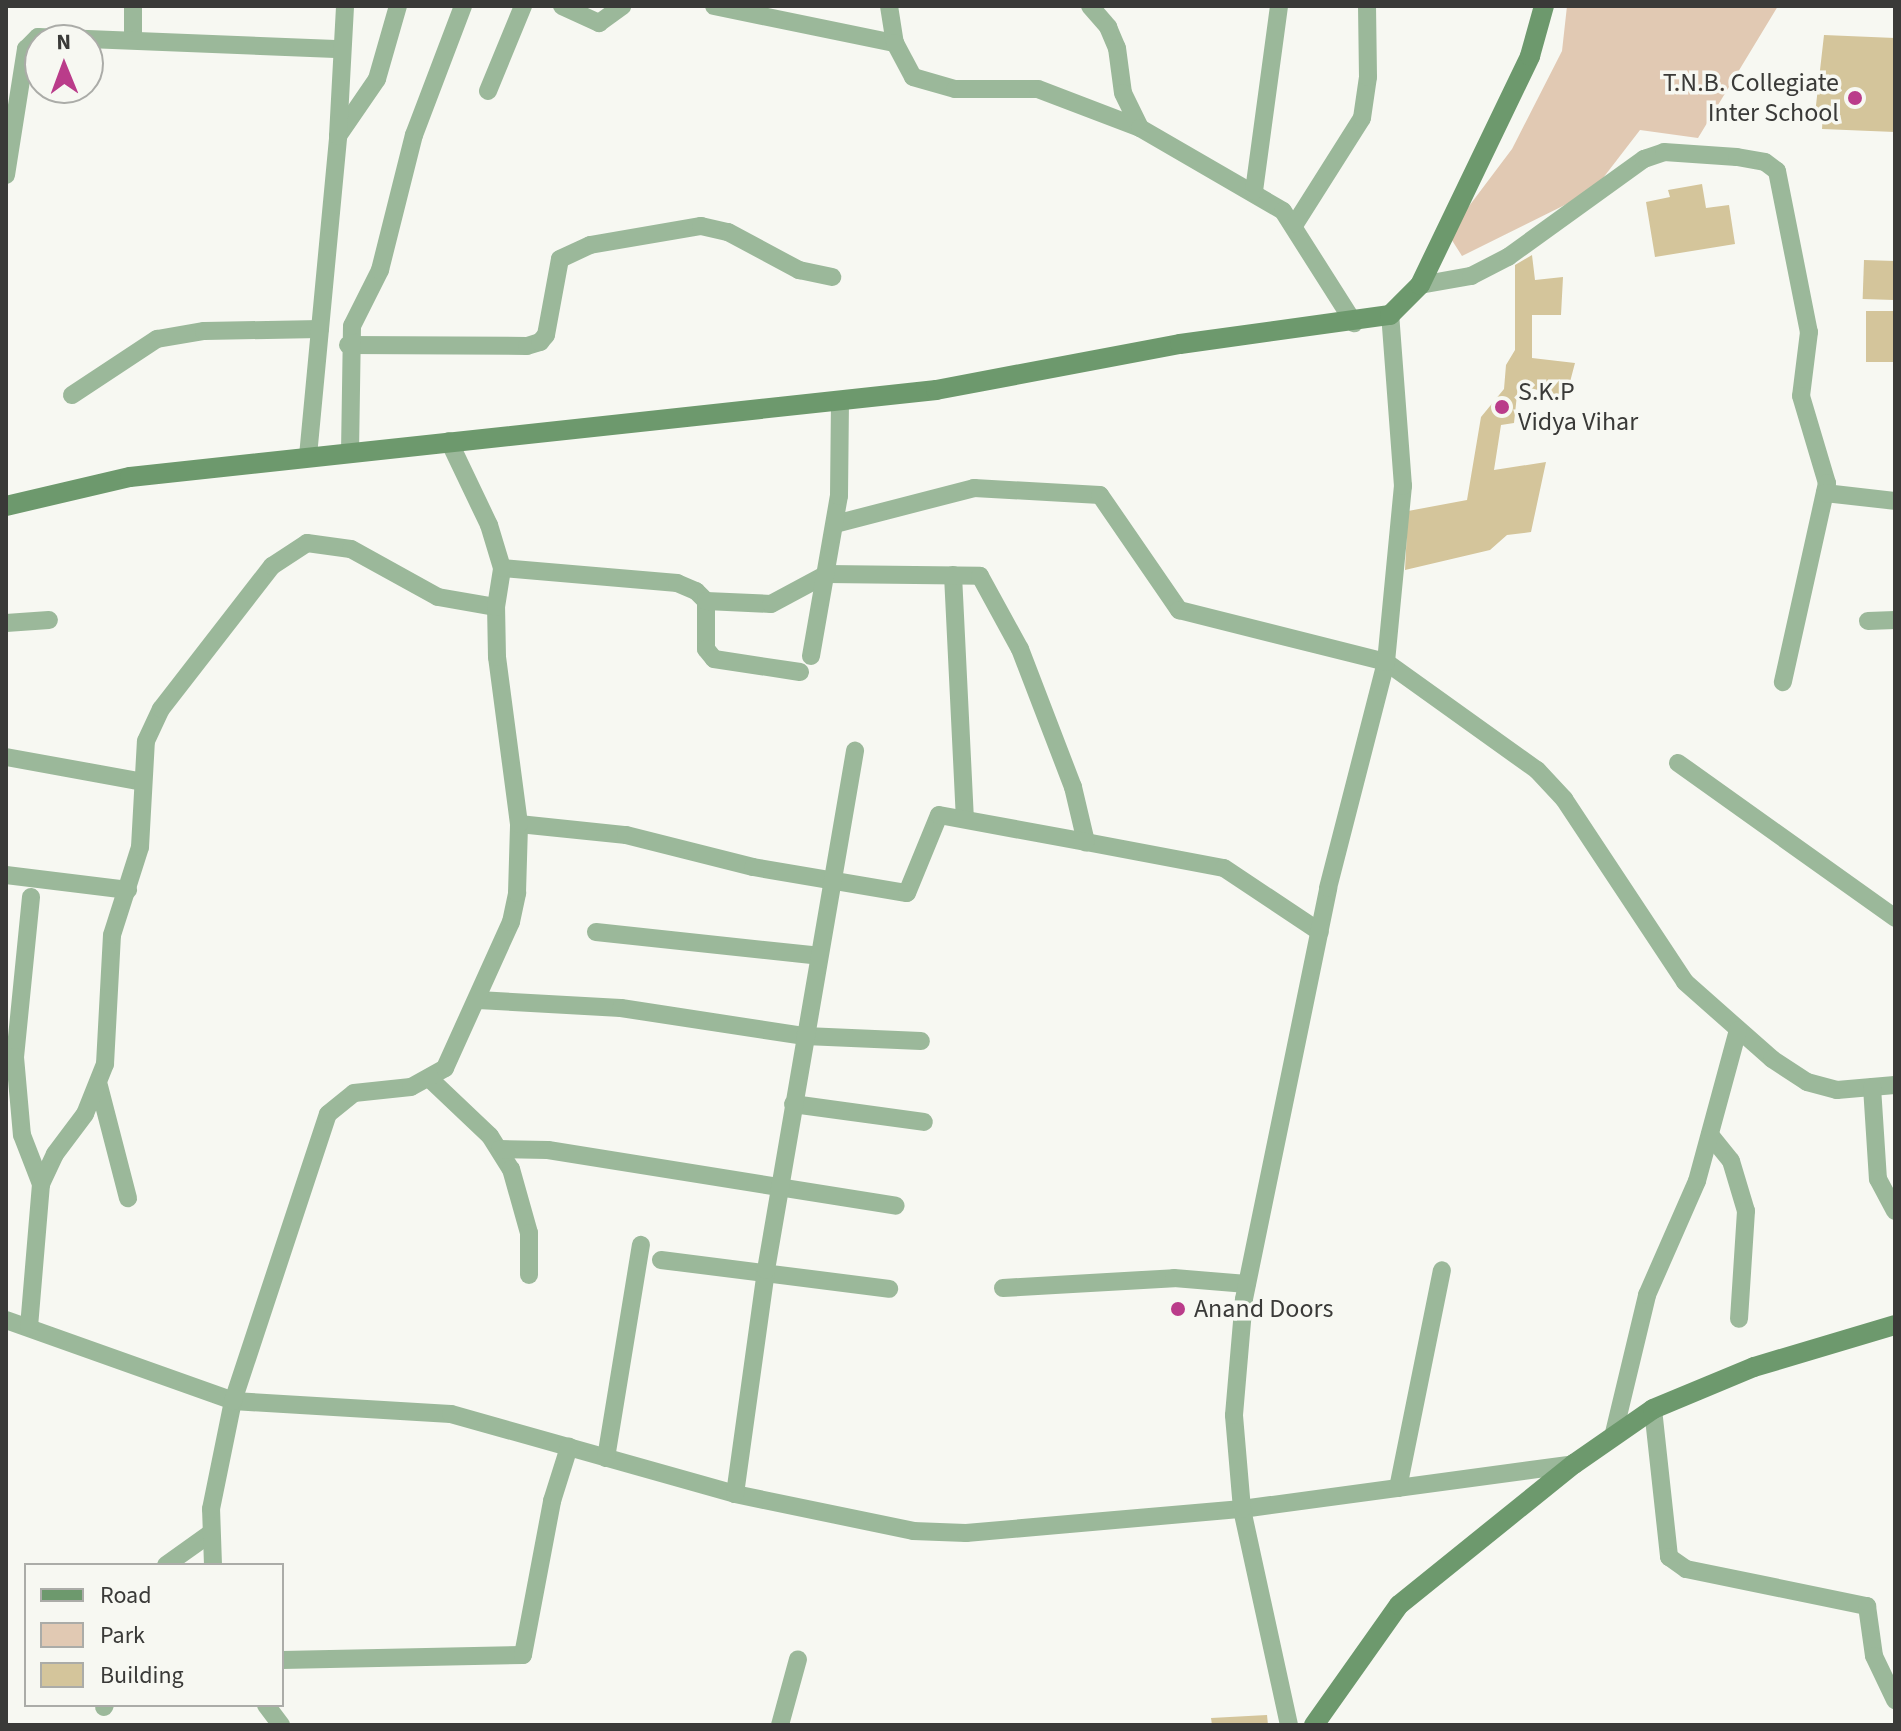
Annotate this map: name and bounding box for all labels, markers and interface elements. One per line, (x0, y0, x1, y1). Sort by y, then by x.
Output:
north arrow (24, 24, 104, 104)
text: N (56, 26, 71, 58)
place label: T.N.B. Collegiate Inter School (1663, 67, 1839, 128)
marker: T.N.B. Collegiate Inter School (1846, 89, 1864, 107)
place label: S.K.P Vidya Vihar (1518, 376, 1638, 438)
marker: S.K.P Vidya Vihar (1493, 398, 1511, 416)
place label: Anand Doors (1194, 1293, 1333, 1325)
marker: Anand Doors (1169, 1300, 1187, 1318)
legend (24, 1563, 284, 1707)
text: Road (100, 1578, 152, 1613)
text: Park (100, 1618, 145, 1653)
text: Building (100, 1658, 184, 1693)

